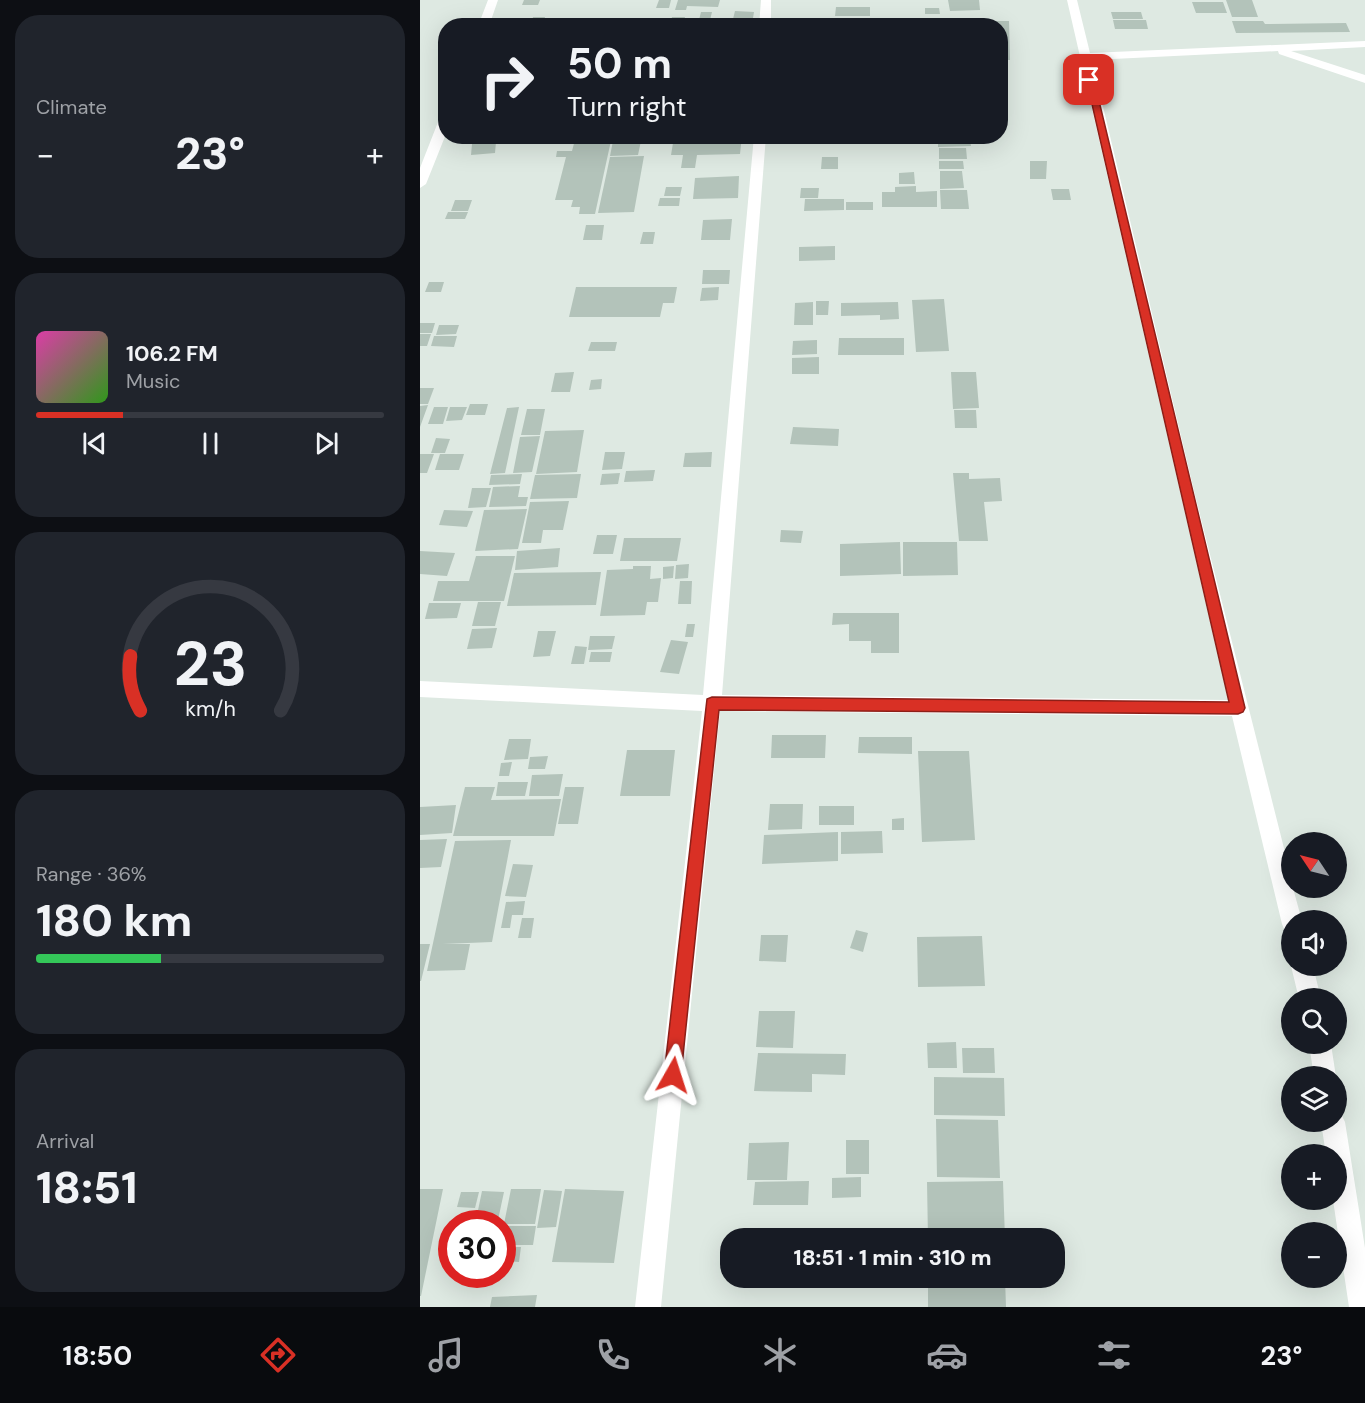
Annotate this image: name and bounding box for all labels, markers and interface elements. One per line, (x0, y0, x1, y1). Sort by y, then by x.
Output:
text: 50 m (567, 36, 672, 91)
icon: right (468, 42, 546, 120)
pin (1063, 54, 1114, 105)
icon: arrive (1072, 63, 1105, 96)
text: Turn right (567, 89, 687, 124)
text: Climate (36, 94, 107, 120)
text: 23° (175, 124, 245, 183)
text: − (36, 133, 54, 176)
text: + (366, 133, 384, 176)
text: 106.2 FM (126, 339, 218, 368)
text: Music (126, 368, 181, 394)
icon: previous (78, 427, 111, 460)
icon: pause (194, 427, 227, 460)
icon: next (310, 427, 343, 460)
text: 23 (173, 623, 247, 704)
text: km/h (185, 695, 235, 723)
north arrow (1281, 832, 1347, 898)
map controls (1281, 832, 1347, 1288)
text: Range · 36% (36, 861, 146, 887)
text: 180 km (36, 891, 192, 950)
button: sound (1281, 910, 1347, 976)
button: search (1281, 988, 1347, 1054)
position arrow (641, 1043, 705, 1107)
button: layers (1281, 1066, 1347, 1132)
text: Arrival (36, 1128, 94, 1154)
button: + (1281, 1144, 1347, 1210)
text: 18:51 (36, 1158, 138, 1217)
speed limit sign: 30 (438, 1210, 516, 1288)
button: − (1281, 1222, 1347, 1288)
text: 18:51 · 1 min · 310 m (794, 1243, 991, 1272)
icon: directions (257, 1334, 299, 1376)
icon: music (425, 1334, 467, 1376)
icon: phone (592, 1334, 634, 1376)
icon: climate (759, 1334, 801, 1376)
icon: car (926, 1334, 968, 1376)
icon: filters (1093, 1334, 1135, 1376)
text: 18:50 (63, 1338, 132, 1373)
text: 23° (1261, 1338, 1302, 1373)

